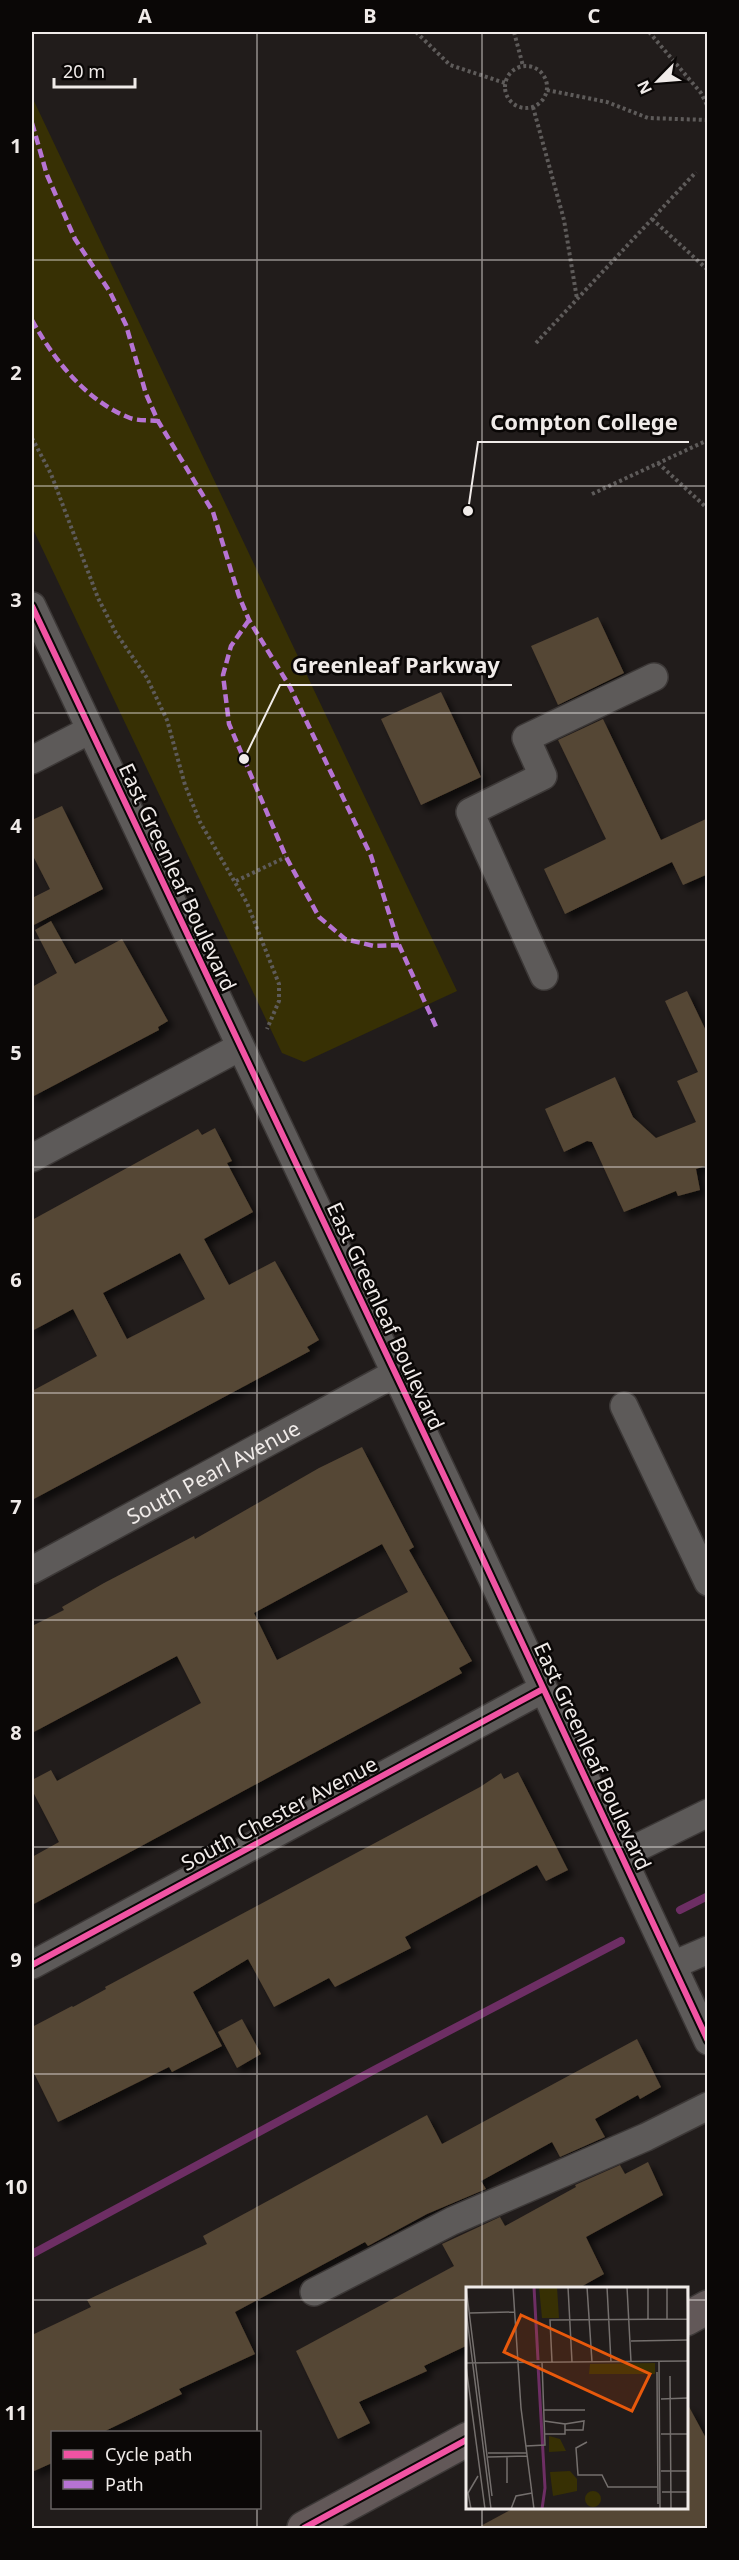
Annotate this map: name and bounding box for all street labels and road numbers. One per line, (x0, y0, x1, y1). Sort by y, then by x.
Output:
street label: East Greenleaf Boulevard (113, 759, 243, 995)
street label: East Greenleaf Boulevard (321, 1198, 451, 1434)
street label: South Pearl Avenue (122, 1414, 305, 1530)
street label: East Greenleaf Boulevard (528, 1638, 658, 1874)
street label: South Chester Avenue (176, 1749, 382, 1877)

